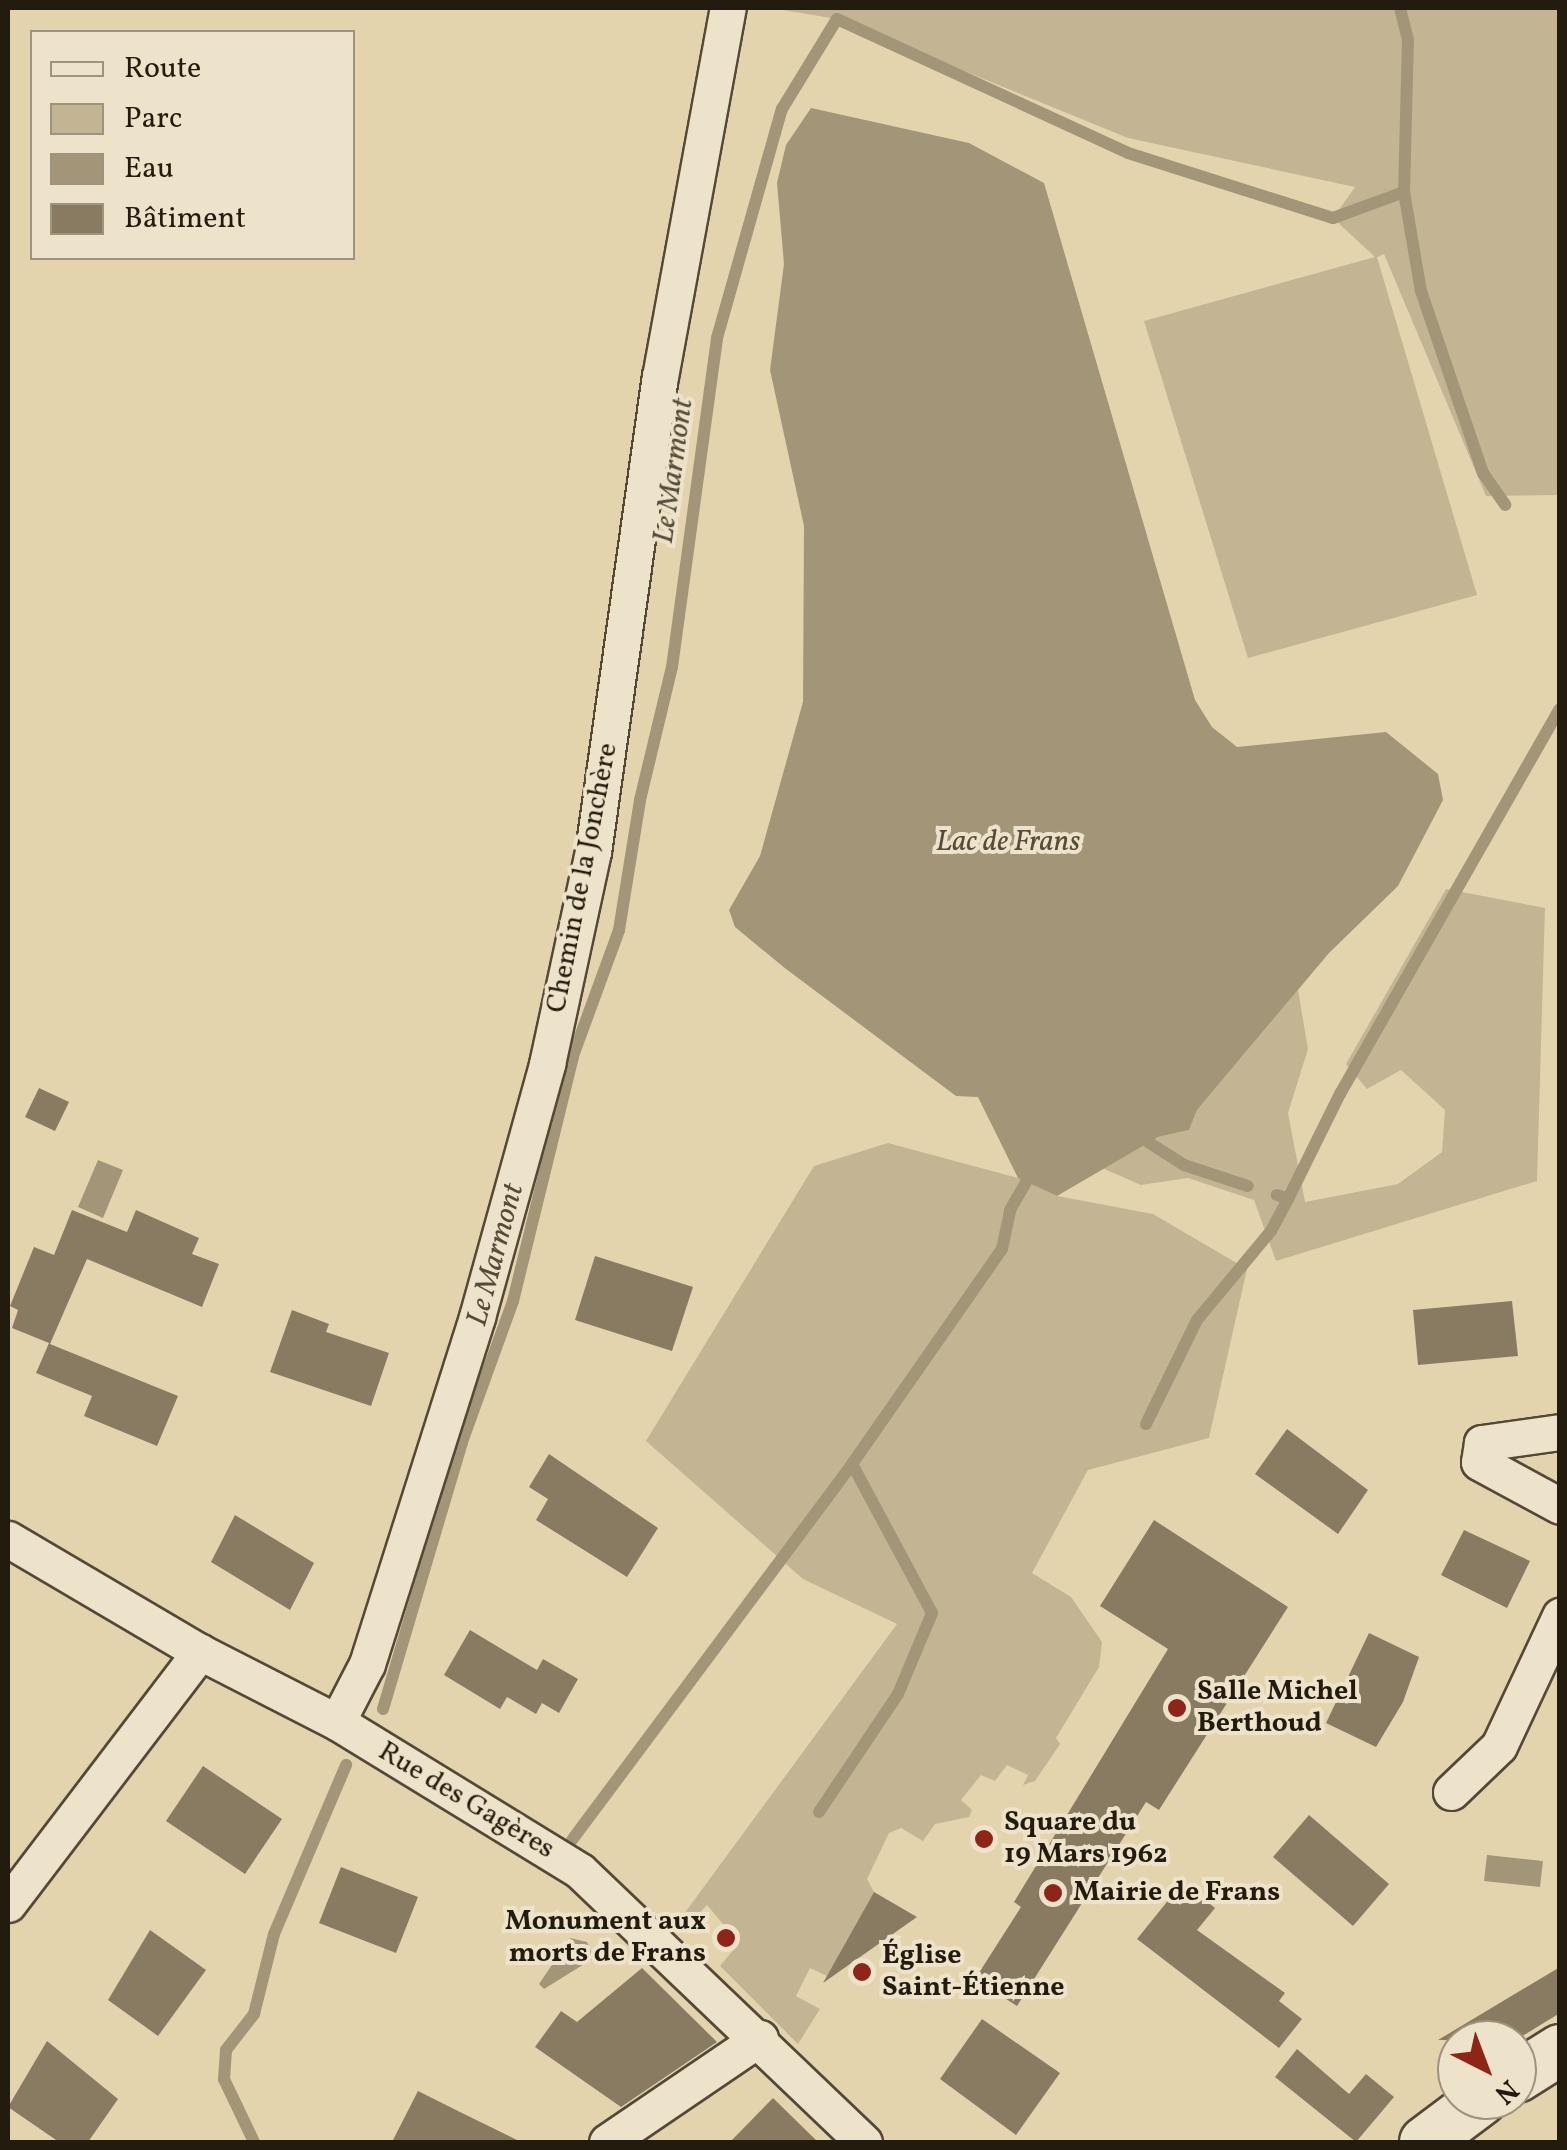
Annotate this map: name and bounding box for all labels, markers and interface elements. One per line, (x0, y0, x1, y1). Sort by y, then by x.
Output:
legend (30, 30, 355, 260)
text: Route (124, 48, 201, 90)
text: Parc (124, 98, 182, 140)
text: Eau (124, 148, 174, 190)
text: Bâtiment (124, 198, 246, 240)
water label: Le Marmont (646, 396, 702, 546)
street label: Chemin de la Jonchère (540, 740, 626, 1016)
water label: Lac de Frans (936, 824, 1080, 860)
water label: Le Marmont (460, 1180, 532, 1330)
place label: Salle Michel Berthoud (1197, 1675, 1358, 1741)
marker: Salle Michel Berthoud (1166, 1697, 1188, 1719)
street label: Rue des Gagères (372, 1735, 560, 1867)
place label: Square du 19 Mars 1962 (1004, 1806, 1168, 1872)
marker: Square du 19 Mars 1962 (973, 1828, 995, 1850)
place label: Mairie de Frans (1073, 1876, 1280, 1910)
marker: Mairie de Frans (1042, 1882, 1064, 1904)
place label: Monument aux morts de Frans (505, 1905, 706, 1971)
marker: Monument aux morts de Frans (715, 1927, 737, 1949)
place label: Église Saint-Étienne (882, 1939, 1065, 2005)
marker: Église Saint-Étienne (851, 1961, 873, 1983)
north arrow (1437, 2020, 1537, 2120)
text: N (1485, 2070, 1527, 2112)

